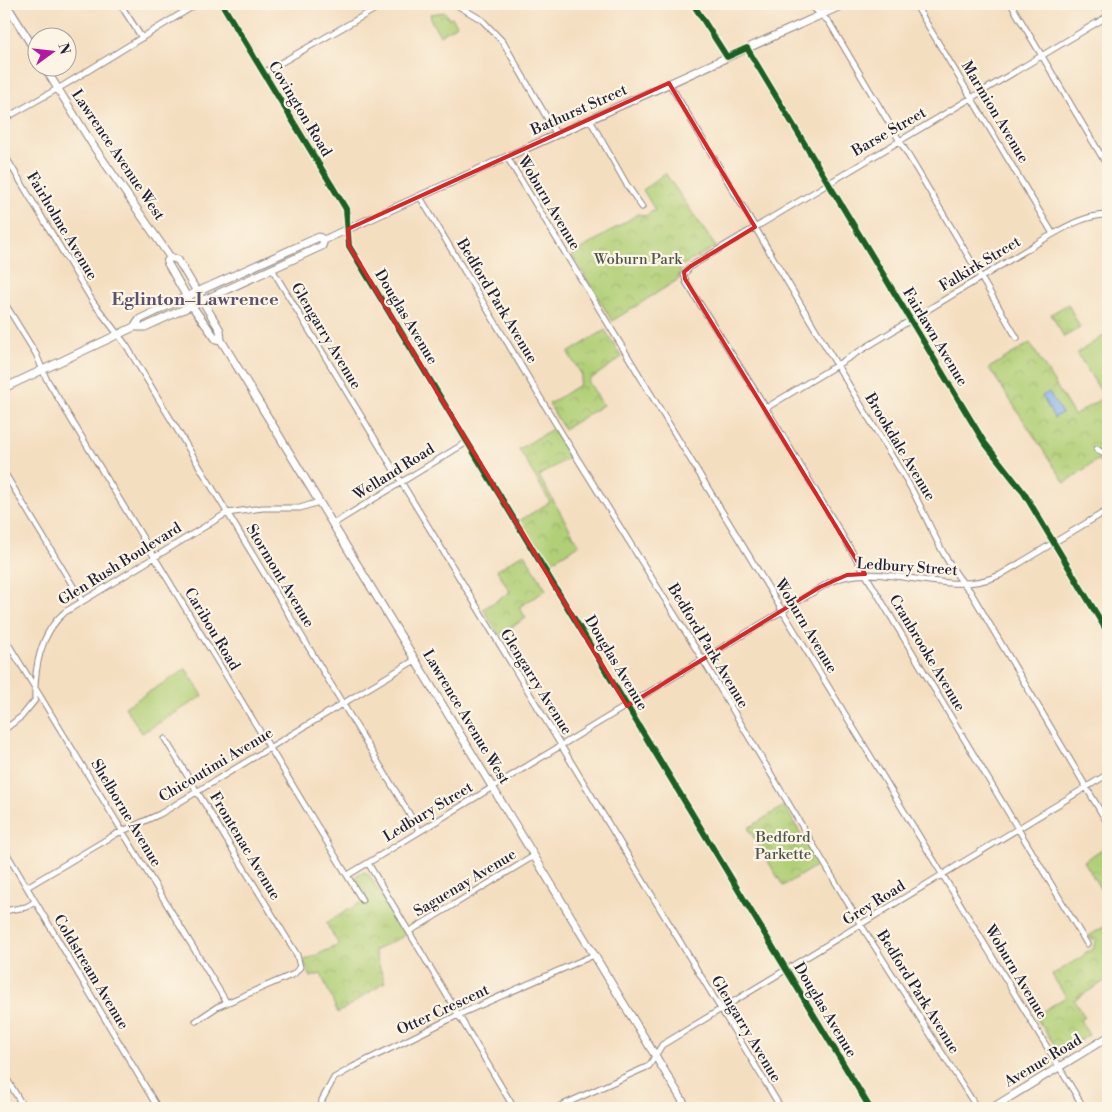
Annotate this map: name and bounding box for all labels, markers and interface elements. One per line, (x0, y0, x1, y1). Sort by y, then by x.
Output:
north arrow (28, 28, 78, 78)
text: N (53, 41, 74, 57)
street label: Covington Road (264, 58, 336, 161)
street label: Marmion Avenue (957, 58, 1033, 166)
street label: Bathurst Street (527, 80, 631, 140)
street label: Lawrence Avenue West (67, 86, 169, 225)
street label: Barse Street (848, 103, 930, 161)
street label: Woburn Avenue (513, 152, 585, 253)
street label: Fairholme Avenue (22, 168, 102, 284)
street label: Falkirk Street (936, 232, 1025, 296)
street label: Bedford Park Avenue (452, 234, 542, 367)
park label: Woburn Park (593, 250, 683, 269)
street label: Douglas Avenue (370, 266, 442, 368)
street label: Glengarry Avenue (287, 279, 365, 393)
street label: Fairlawn Avenue (898, 284, 972, 390)
district label: Eglinton–Lawrence (111, 288, 279, 311)
street label: Brookdale Avenue (860, 389, 940, 504)
street label: Welland Road (349, 439, 438, 505)
street label: Glen Rush Boulevard (55, 518, 186, 610)
street label: Stormont Avenue (242, 521, 318, 631)
street label: Ledbury Street (856, 554, 959, 580)
street label: Woburn Avenue (770, 575, 842, 676)
street label: Bedford Park Avenue (663, 579, 753, 712)
street label: Caribou Road (180, 584, 244, 674)
street label: Cranbrooke Avenue (885, 591, 969, 715)
street label: Douglas Avenue (580, 612, 652, 714)
street label: Glengarry Avenue (496, 626, 576, 738)
street label: Lawrence Avenue West (418, 646, 514, 788)
street label: Chicoutimi Avenue (156, 723, 276, 807)
street label: Shelborne Avenue (86, 756, 166, 870)
street label: Ledbury Street (380, 777, 477, 846)
street label: Frontenac Avenue (205, 788, 285, 904)
park label: Bedford Parkette (754, 828, 811, 864)
street label: Saguenay Avenue (410, 845, 520, 921)
street label: Grey Road (839, 876, 909, 930)
street label: Coldstream Avenue (49, 911, 133, 1033)
street label: Woburn Avenue (980, 921, 1052, 1022)
street label: Bedford Park Avenue (872, 926, 964, 1057)
street label: Douglas Avenue (789, 959, 861, 1061)
street label: Glengarry Avenue (707, 972, 785, 1086)
street label: Otter Crescent (394, 980, 493, 1040)
street label: Avenue Road (1000, 1030, 1086, 1092)

